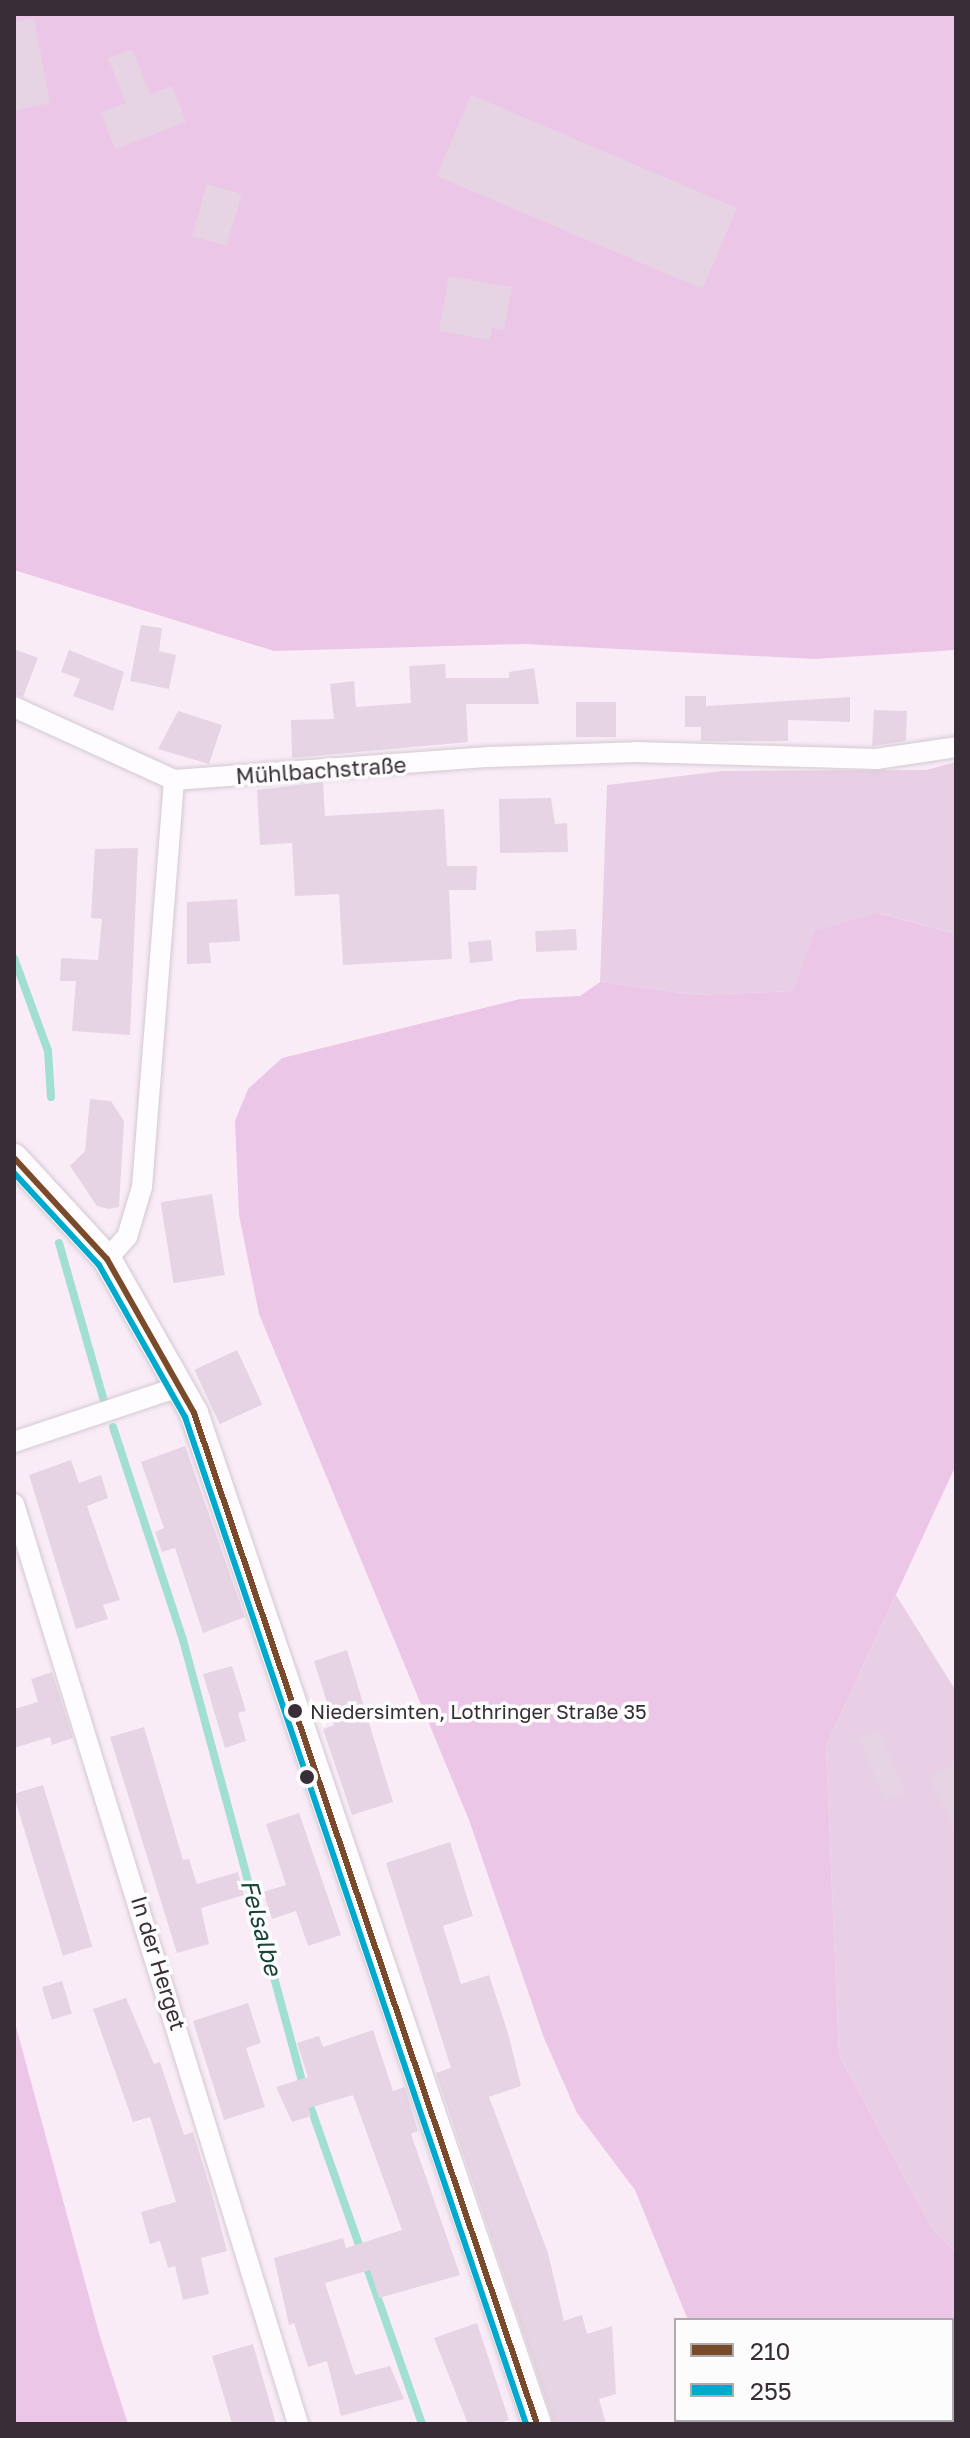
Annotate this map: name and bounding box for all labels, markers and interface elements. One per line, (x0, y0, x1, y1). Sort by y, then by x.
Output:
street label: Mühlbachstraße (235, 751, 407, 789)
place label: Niedersimten, Lothringer Straße 35 (310, 1699, 647, 1723)
marker: Niedersimten, Lothringer Straße 35 (287, 1703, 303, 1719)
unlabelled marker (299, 1769, 315, 1785)
water label: Felsalbe (235, 1876, 289, 1978)
street label: In der Herget (126, 1893, 192, 2033)
legend (674, 2318, 954, 2422)
text: 210 (750, 2336, 790, 2365)
text: 255 (750, 2376, 792, 2405)

